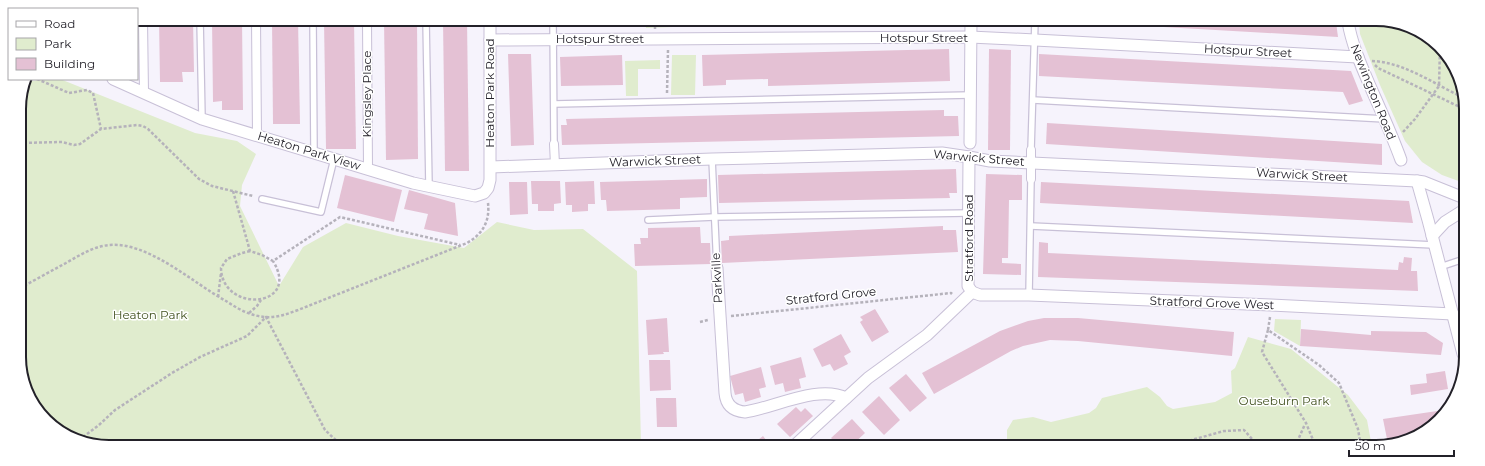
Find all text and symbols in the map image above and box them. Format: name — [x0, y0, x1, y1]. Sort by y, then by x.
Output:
legend — [8, 8, 138, 80]
text: Road — [44, 16, 75, 31]
street label: Hotspur Street — [880, 30, 968, 45]
street label: Hotspur Street — [556, 31, 644, 46]
text: Park — [44, 36, 72, 51]
street label: Heaton Park Road — [482, 38, 497, 148]
street label: Hotspur Street — [1203, 41, 1293, 60]
street label: Newington Road — [1347, 42, 1399, 142]
street label: Kingsley Place — [359, 51, 374, 137]
text: Building — [44, 56, 95, 71]
street label: Heaton Park View — [256, 128, 363, 173]
street label: Warwick Street — [933, 146, 1026, 169]
street label: Warwick Street — [609, 151, 701, 170]
street label: Warwick Street — [1256, 165, 1348, 184]
street label: Stratford Road — [961, 194, 976, 282]
street label: Parkville — [708, 252, 725, 304]
street label: Stratford Grove — [785, 283, 877, 308]
street label: Stratford Grove West — [1149, 293, 1275, 312]
park label: Heaton Park — [113, 307, 188, 322]
park label: Ouseburn Park — [1239, 393, 1330, 408]
scale bar — [1349, 432, 1454, 458]
text: 50 m — [1355, 438, 1386, 453]

